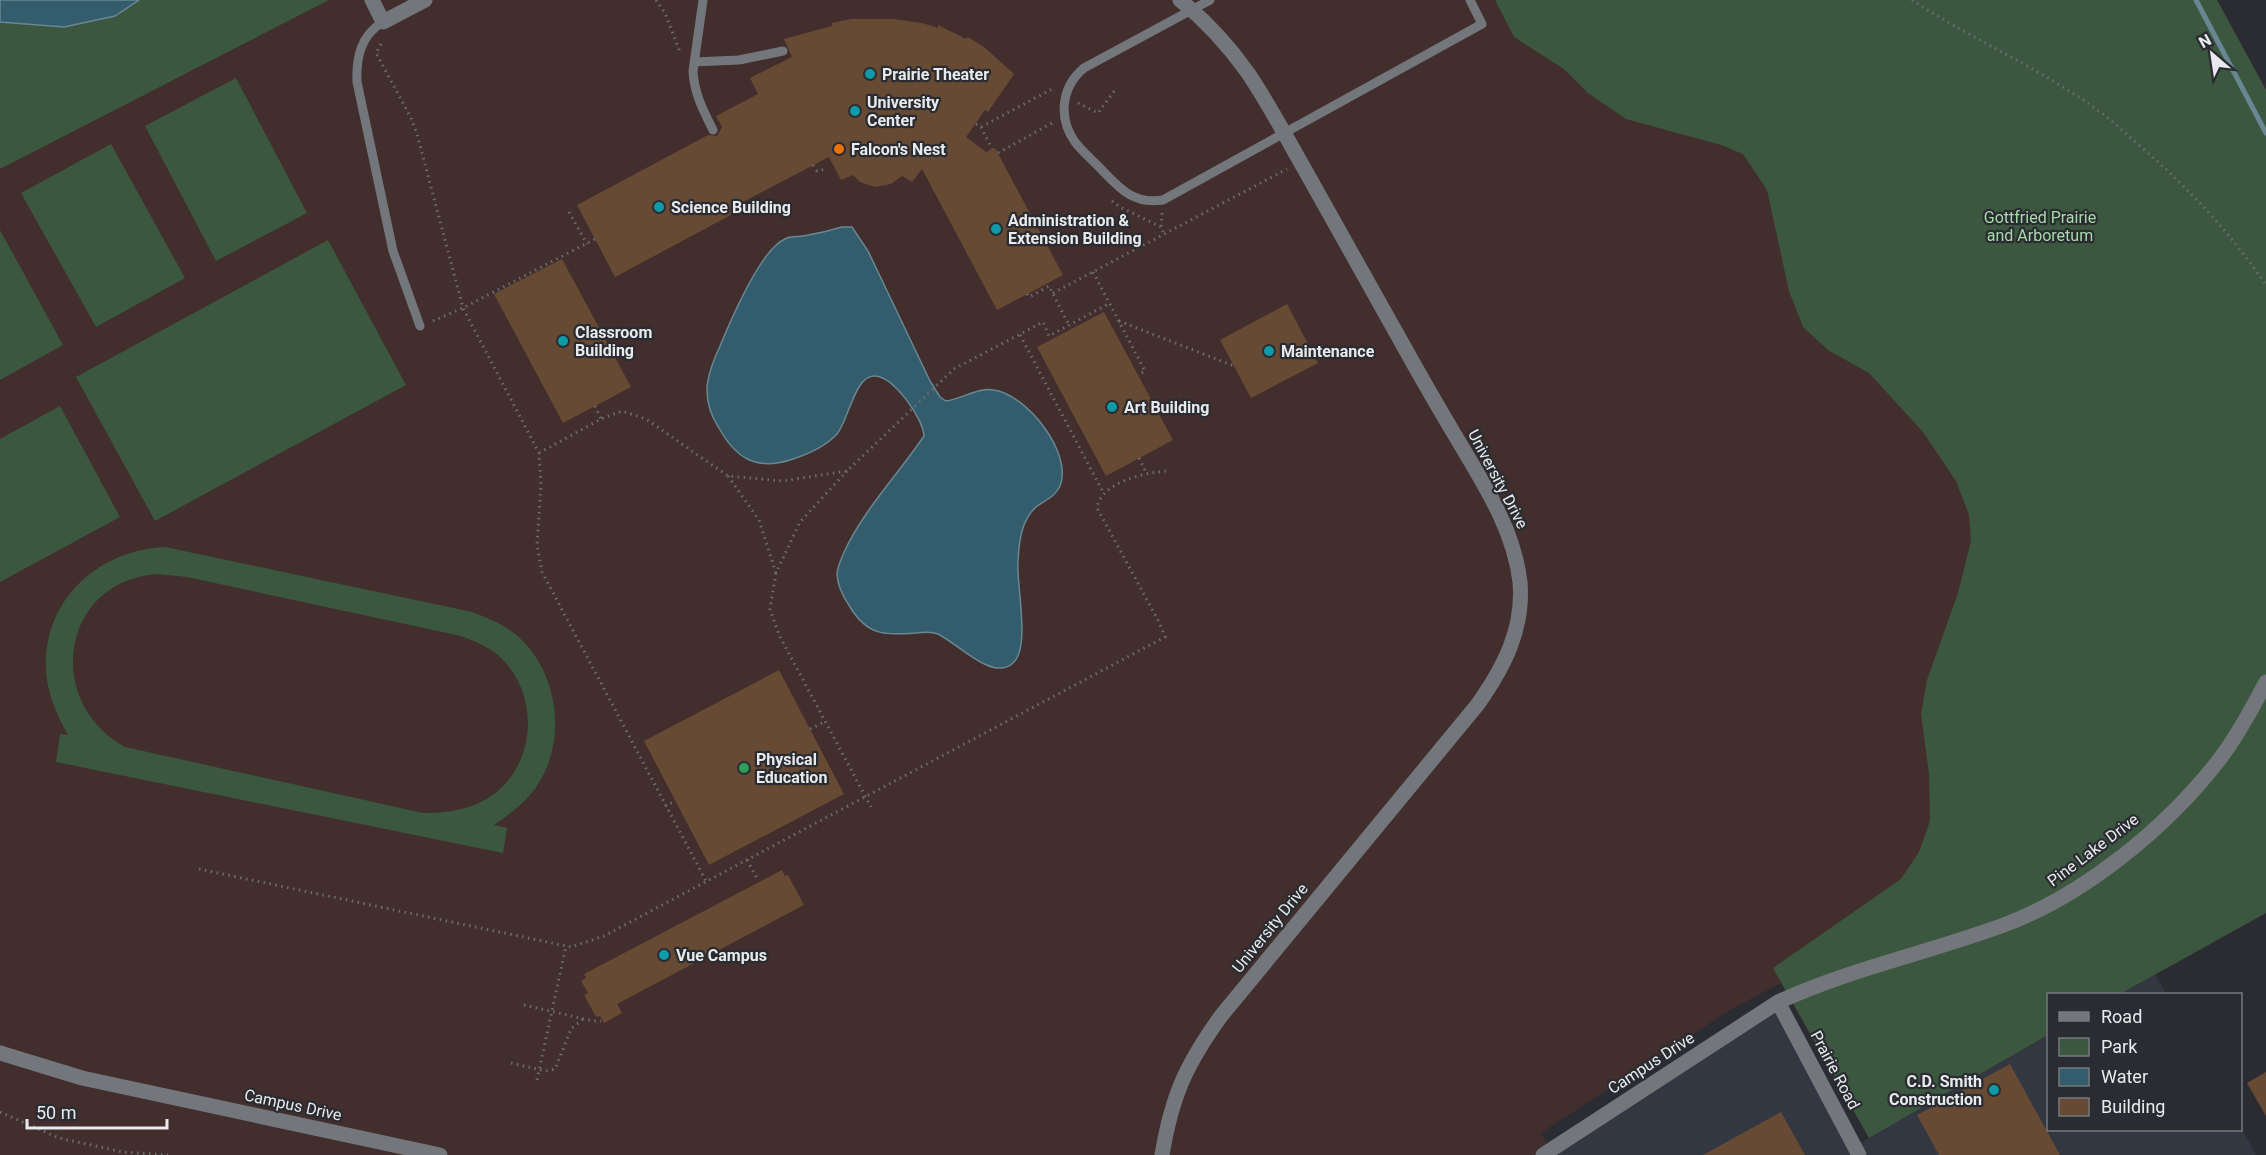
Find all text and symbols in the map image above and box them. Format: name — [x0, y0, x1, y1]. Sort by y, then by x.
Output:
north arrow — [2182, 24, 2242, 84]
text: N — [2195, 30, 2215, 52]
place label: Prairie Theater — [882, 65, 989, 84]
marker: Prairie Theater — [863, 67, 877, 81]
place label: University Center — [867, 93, 940, 130]
marker: University Center — [848, 104, 862, 118]
place label: Falcon's Nest — [851, 140, 946, 159]
marker: Falcon's Nest — [832, 142, 846, 156]
place label: Science Building — [671, 198, 791, 217]
marker: Science Building — [652, 200, 666, 214]
park label: Gottfried Prairie and Arboretum — [1984, 208, 2096, 245]
place label: Administration & Extension Building — [1008, 211, 1142, 248]
marker: Administration & Extension Building — [989, 222, 1003, 236]
place label: Classroom Building — [575, 323, 652, 360]
marker: Classroom Building — [556, 334, 570, 348]
place label: Maintenance — [1281, 342, 1375, 361]
marker: Maintenance — [1262, 344, 1276, 358]
place label: Art Building — [1124, 398, 1209, 417]
marker: Art Building — [1105, 400, 1119, 414]
street label: University Drive — [1464, 426, 1532, 532]
place label: Physical Education — [756, 750, 827, 787]
marker: Physical Education — [737, 761, 751, 775]
street label: Pine Lake Drive — [2044, 810, 2142, 890]
street label: University Drive — [1228, 879, 1312, 977]
place label: Vue Campus — [676, 946, 767, 965]
marker: Vue Campus — [657, 948, 671, 962]
legend — [2047, 993, 2242, 1131]
text: Road — [2101, 1006, 2142, 1027]
street label: Prairie Road — [1806, 1027, 1864, 1113]
street label: Campus Drive — [1604, 1028, 1698, 1098]
text: Park — [2101, 1036, 2138, 1057]
text: Water — [2101, 1066, 2148, 1087]
place label: C.D. Smith Construction — [1889, 1072, 1982, 1109]
marker: C.D. Smith Construction — [1987, 1083, 2001, 1097]
street label: Campus Drive — [243, 1085, 343, 1125]
scale bar — [27, 1092, 166, 1130]
text: Building — [2101, 1096, 2165, 1117]
text: 50 m — [36, 1102, 76, 1123]

